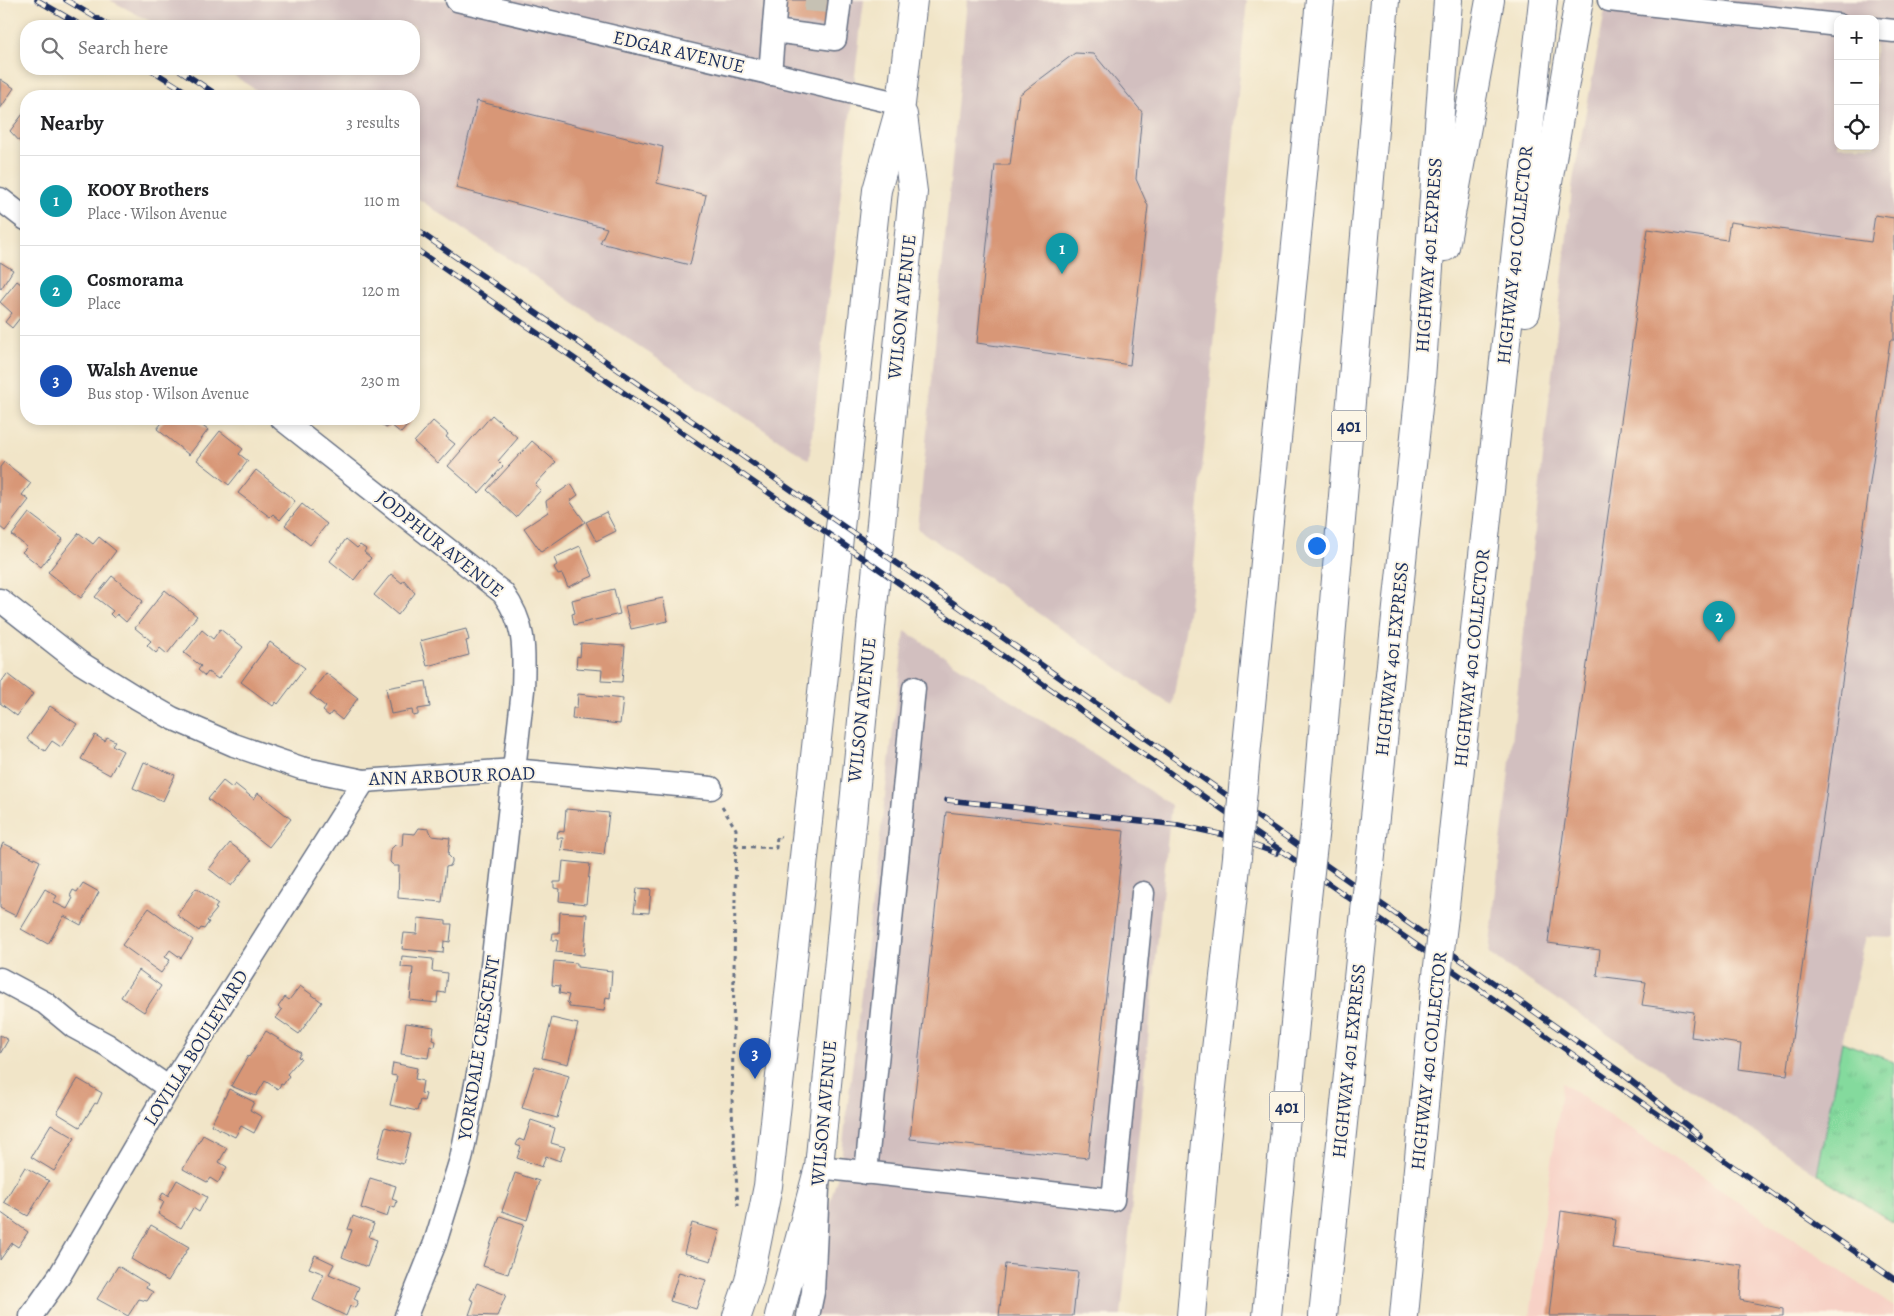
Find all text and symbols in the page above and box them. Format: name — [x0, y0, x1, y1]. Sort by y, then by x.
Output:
map controls — [1834, 15, 1879, 150]
button: + — [1834, 15, 1879, 60]
search box — [20, 20, 420, 75]
street label: EDGAR AVENUE — [610, 24, 748, 80]
icon: search — [38, 34, 66, 62]
text: Search here — [78, 35, 168, 61]
button: − — [1834, 60, 1879, 105]
button: locate — [1834, 105, 1879, 150]
text: Nearby — [40, 109, 103, 137]
text: 3 results — [346, 112, 400, 134]
street label: HIGHWAY 401 COLLECTOR — [1491, 144, 1539, 365]
street label: HIGHWAY 401 EXPRESS — [1409, 157, 1449, 353]
text: KOOY Brothers — [87, 177, 209, 203]
text: 1 — [53, 190, 59, 212]
text: 110 m — [364, 190, 400, 212]
text: Place · Wilson Avenue — [87, 203, 227, 225]
street label: WILSON AVENUE — [881, 233, 923, 382]
pin: 1 — [1046, 233, 1078, 274]
text: Cosmorama — [87, 267, 184, 293]
text: 2 — [52, 280, 60, 302]
text: 120 m — [362, 280, 400, 302]
text: Place — [87, 293, 121, 315]
text: Walsh Avenue — [87, 357, 198, 383]
text: 3 — [53, 370, 59, 392]
text: 230 m — [361, 370, 400, 392]
text: Bus stop · Wilson Avenue — [87, 383, 249, 405]
road number: 401 — [1332, 411, 1366, 442]
street label: JODPHUR AVENUE — [371, 485, 509, 603]
your location — [1304, 533, 1330, 559]
street label: HIGHWAY 401 COLLECTOR — [1448, 547, 1496, 768]
street label: HIGHWAY 401 EXPRESS — [1369, 560, 1415, 758]
pin: 2 — [1703, 601, 1735, 642]
street label: WILSON AVENUE — [841, 636, 883, 785]
street label: ANN ARBOUR ROAD — [367, 760, 536, 792]
street label: HIGHWAY 401 COLLECTOR — [1405, 950, 1453, 1171]
street label: YORKDALE CRESCENT — [451, 953, 507, 1143]
street label: HIGHWAY 401 EXPRESS — [1326, 962, 1372, 1160]
street label: LOVILLA BOULEVARD — [137, 965, 255, 1131]
pin: 3 — [739, 1038, 771, 1079]
street label: WILSON AVENUE — [805, 1039, 843, 1188]
road number: 401 — [1270, 1092, 1304, 1122]

